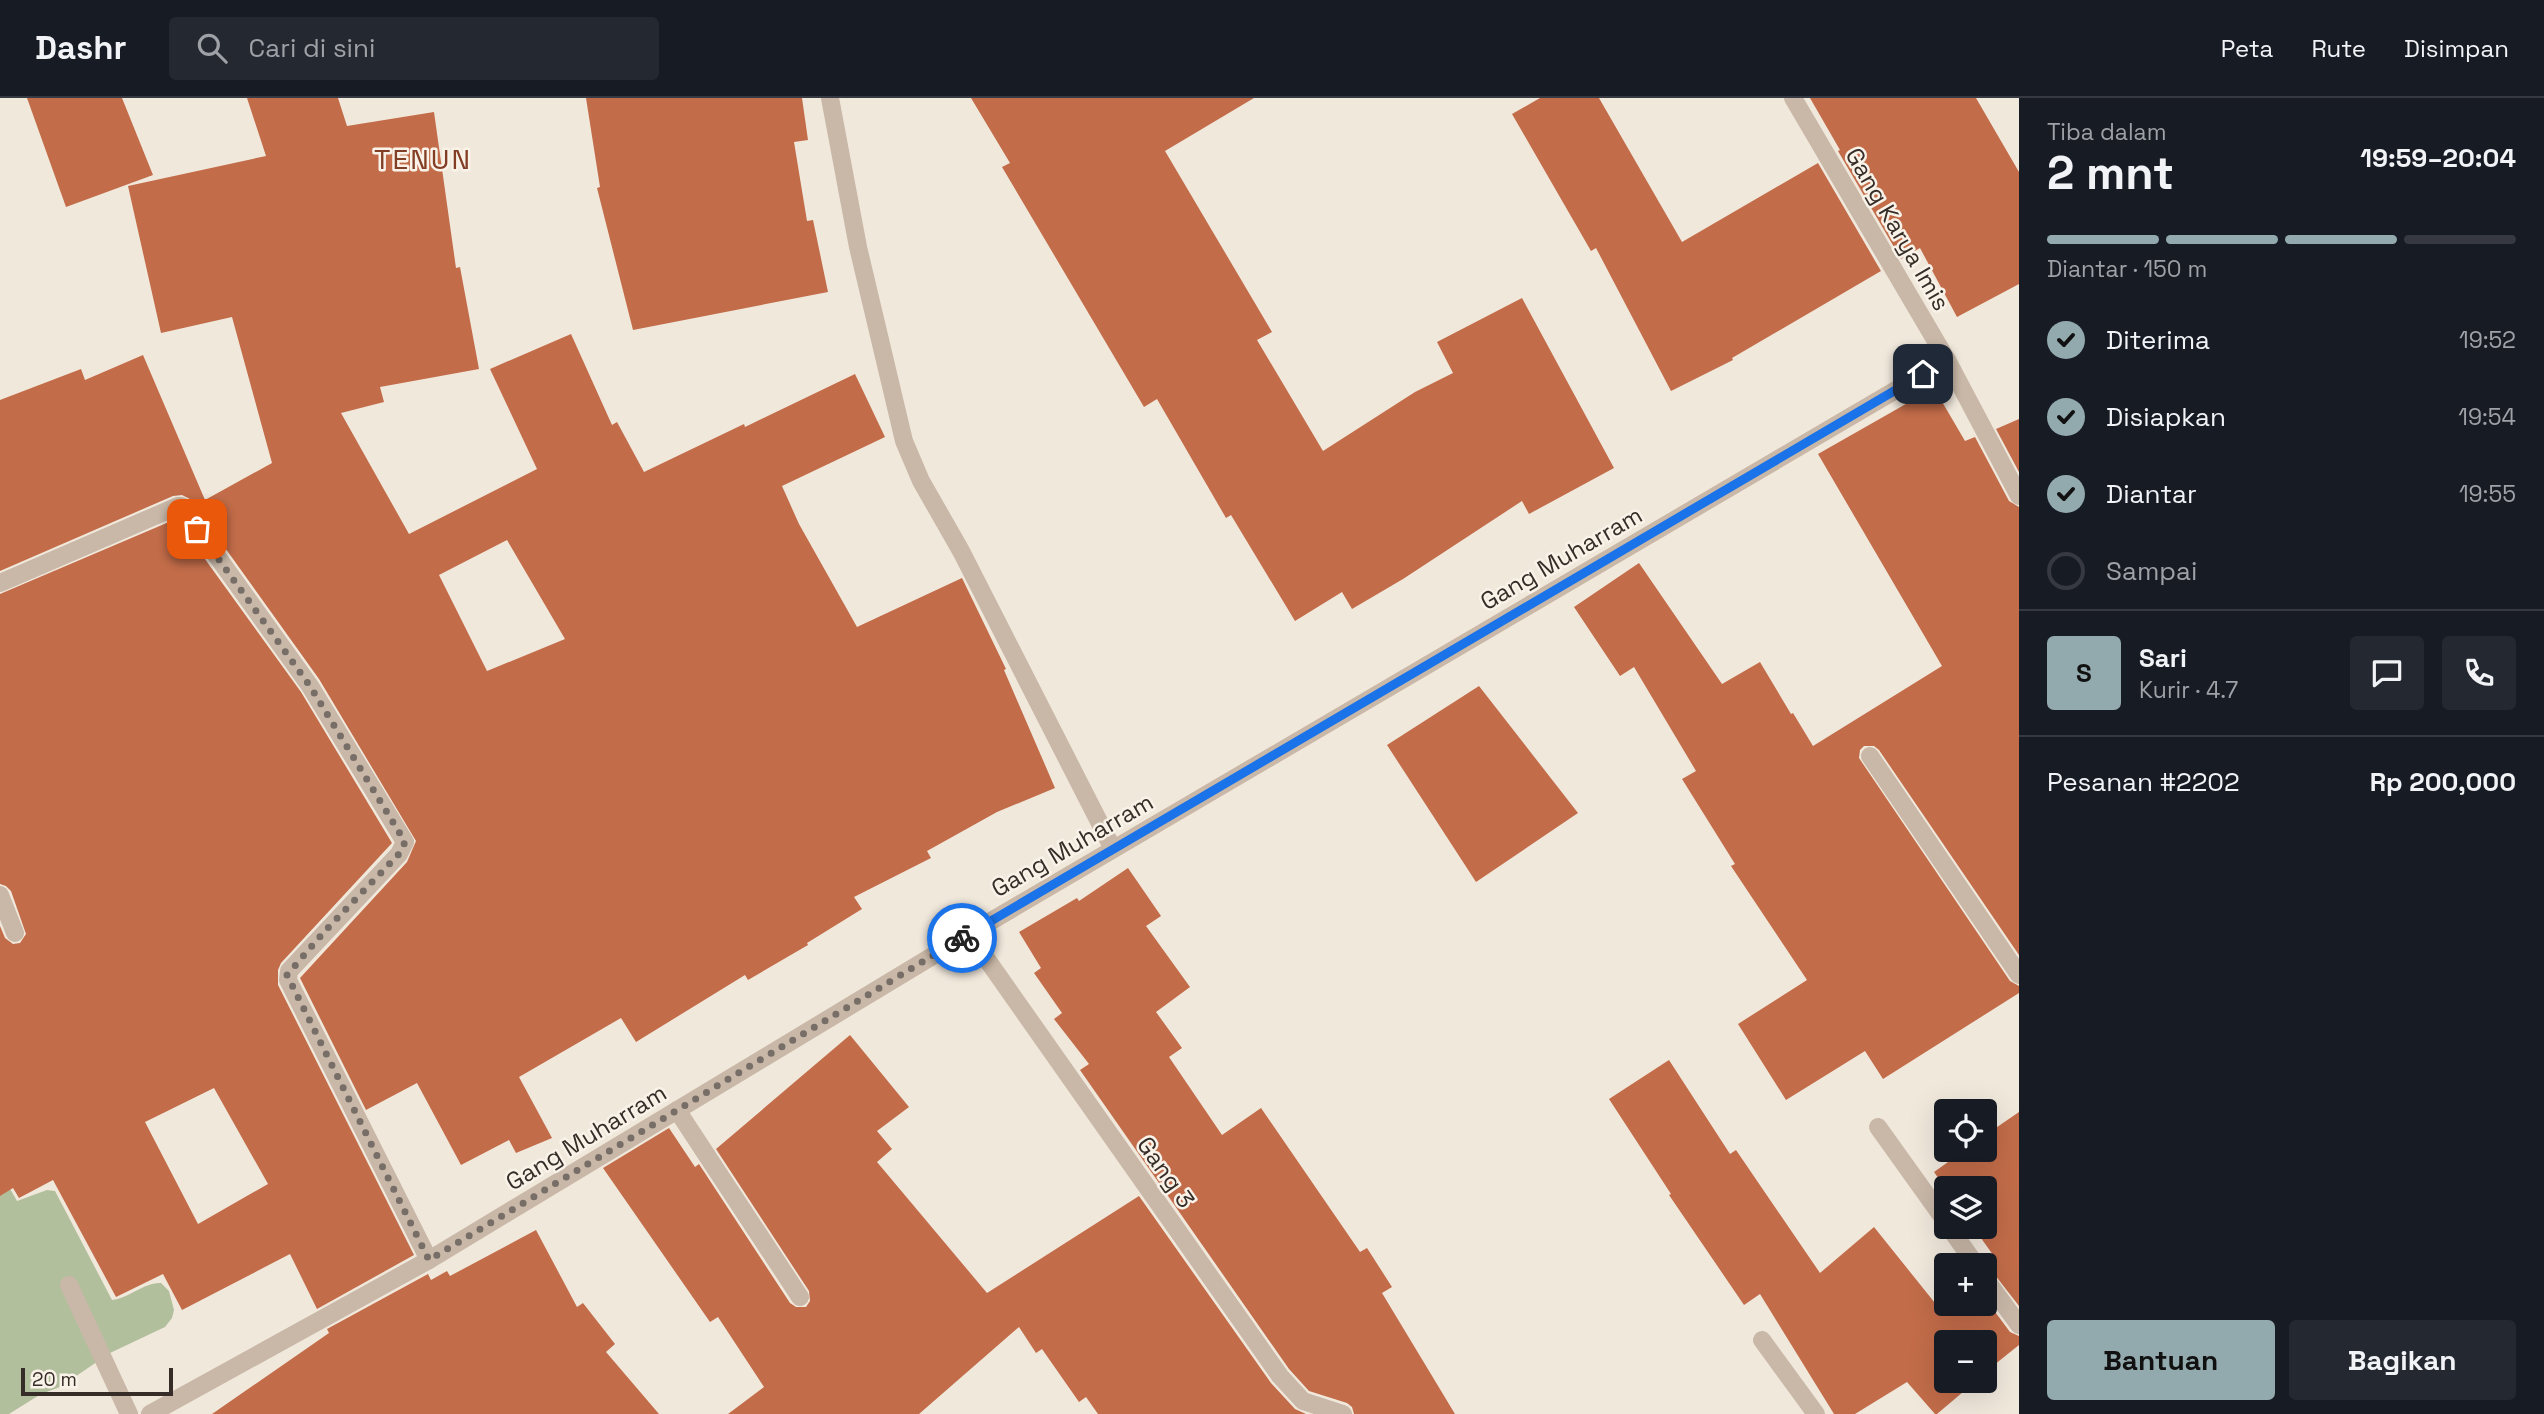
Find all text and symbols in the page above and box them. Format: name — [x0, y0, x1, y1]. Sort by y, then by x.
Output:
search box — [169, 17, 659, 80]
text: Dashr — [35, 27, 127, 69]
icon: search — [193, 29, 231, 67]
text: Cari di sini — [249, 31, 375, 65]
text: Peta — [2221, 33, 2273, 64]
text: Rute — [2311, 33, 2366, 64]
text: Disimpan — [2404, 33, 2509, 64]
text: Tiba dalam — [2047, 117, 2167, 147]
district label: TENUN — [374, 141, 472, 177]
text: 19:59–20:04 — [2360, 141, 2516, 175]
street label: Gang Karya Imis — [1839, 142, 1957, 316]
text: 2 mnt — [2047, 144, 2174, 202]
text: Diantar · 150 m — [2047, 254, 2207, 284]
icon: check — [2047, 321, 2085, 359]
text: Diterima — [2106, 323, 2210, 357]
text: 19:52 — [2459, 325, 2516, 355]
pin — [1893, 344, 1953, 404]
icon: home — [1904, 355, 1942, 393]
icon: check — [2047, 398, 2085, 436]
text: Disiapkan — [2106, 400, 2226, 434]
text: 19:54 — [2458, 402, 2516, 432]
icon: check — [2047, 475, 2085, 513]
text: Diantar — [2106, 477, 2197, 511]
text: 19:55 — [2459, 479, 2516, 509]
pin — [167, 499, 227, 559]
street label: Gang Muharram — [1474, 499, 1648, 617]
icon: bag — [178, 510, 216, 548]
text: Sampai — [2106, 554, 2197, 588]
button: chat — [2350, 636, 2424, 710]
button: phone — [2442, 636, 2516, 710]
text: Sari — [2139, 641, 2187, 675]
text: S — [2076, 656, 2092, 690]
text: Kurir · 4.7 — [2139, 675, 2238, 705]
text: Pesanan #2202 — [2047, 765, 2240, 799]
text: Rp 200,000 — [2370, 765, 2516, 799]
street label: Gang Muharram — [985, 786, 1159, 904]
courier — [927, 903, 997, 973]
icon: bike — [943, 919, 981, 957]
street label: Gang Muharram — [500, 1077, 672, 1197]
map controls — [1934, 1099, 1997, 1393]
button: locate — [1934, 1099, 1997, 1162]
street label: Gang 3 — [1130, 1130, 1202, 1214]
button: layers — [1934, 1176, 1997, 1239]
button: + — [1934, 1253, 1997, 1316]
button: Bantuan — [2047, 1320, 2275, 1400]
button: Bagikan — [2289, 1320, 2516, 1400]
button: − — [1934, 1330, 1997, 1393]
scale bar — [21, 1365, 173, 1397]
text: 20 m — [32, 1367, 77, 1392]

